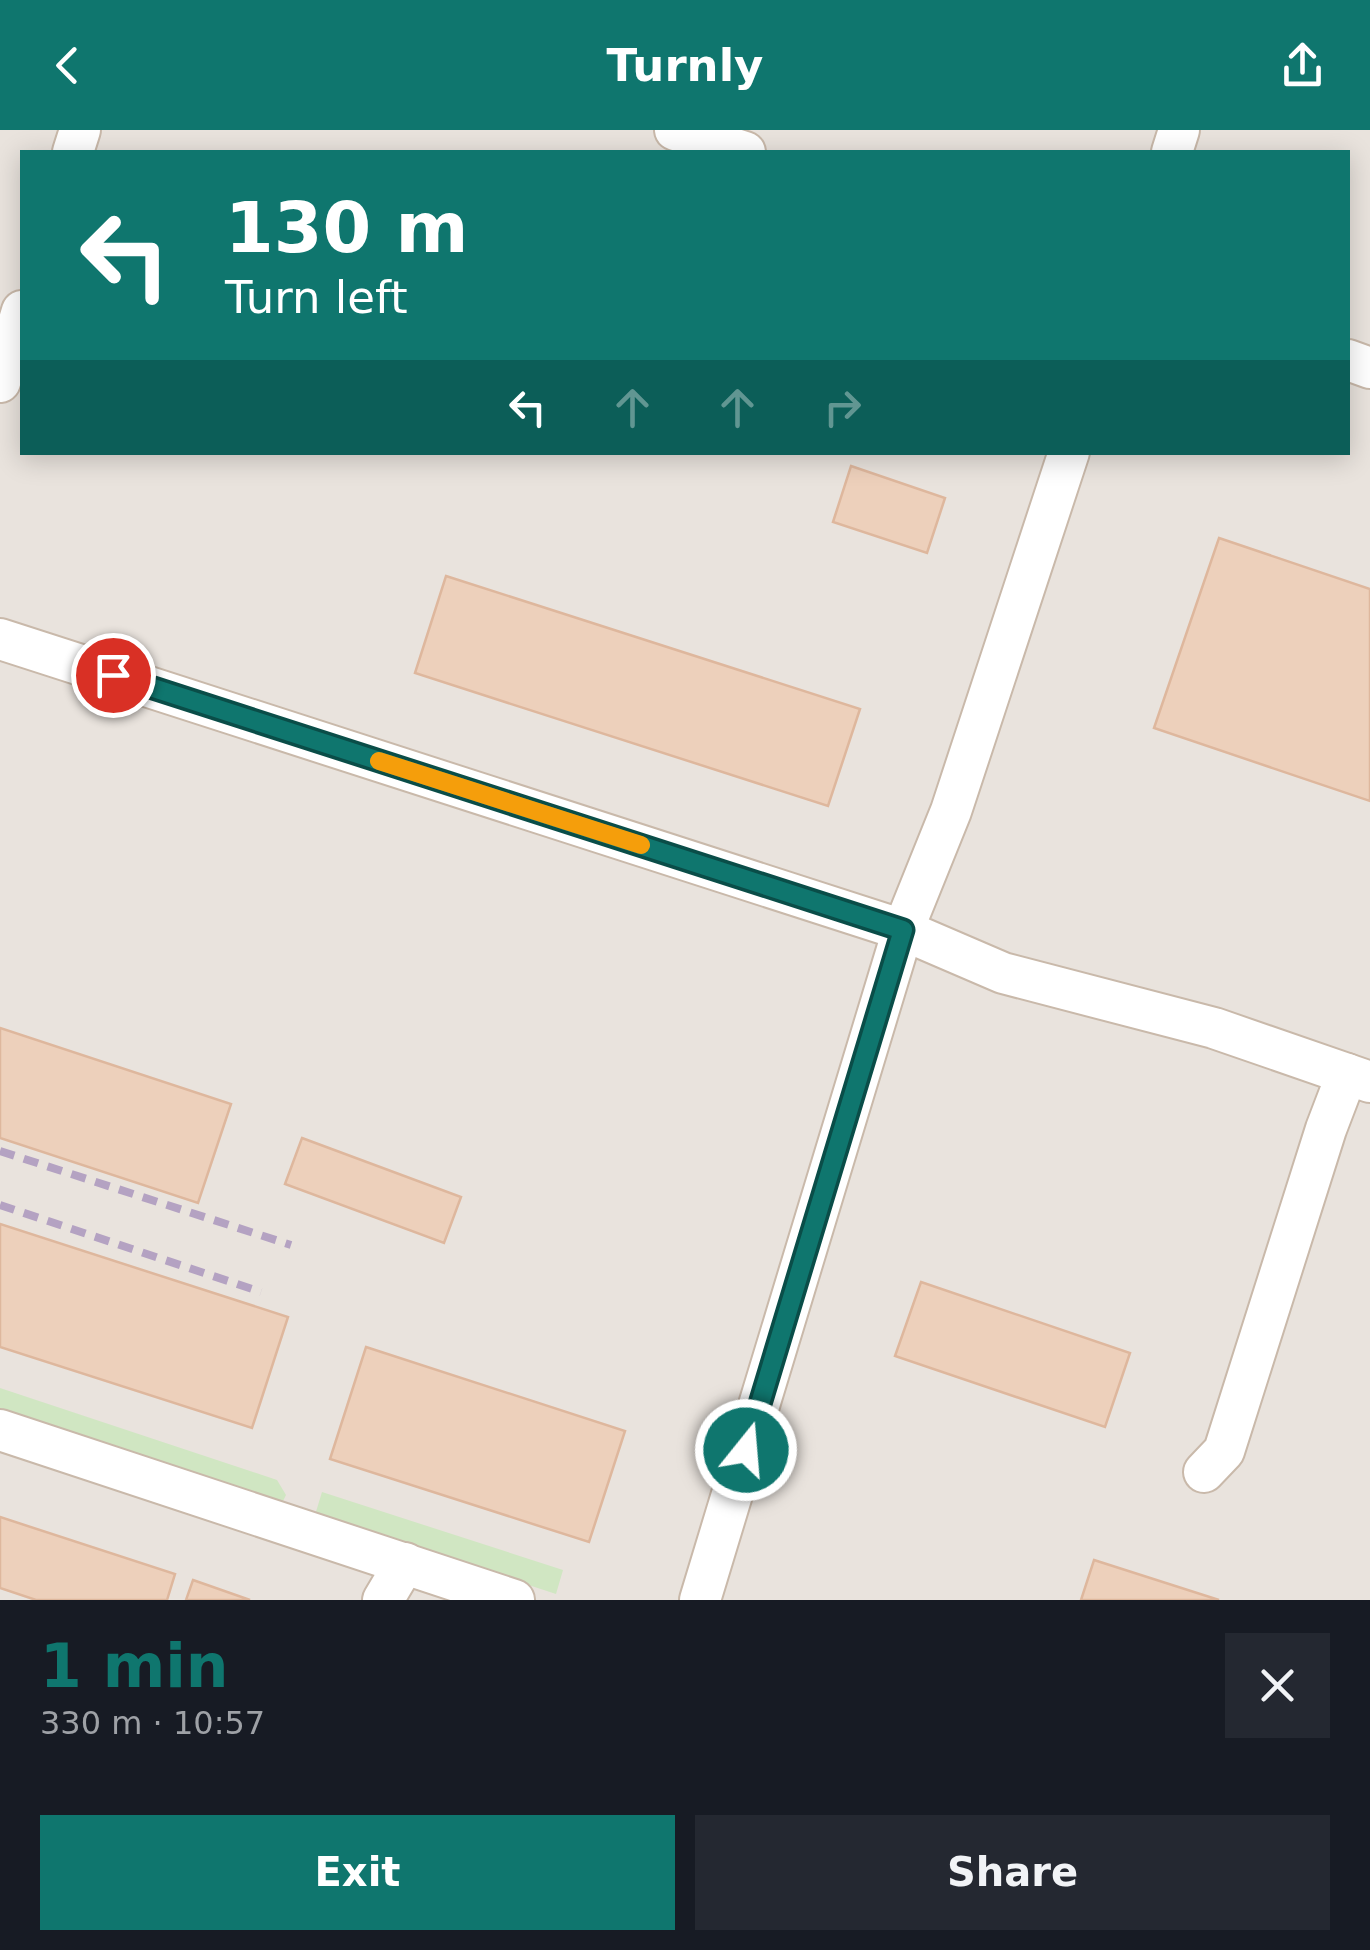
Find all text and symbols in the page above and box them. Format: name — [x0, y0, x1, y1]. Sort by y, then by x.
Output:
icon: back — [40, 38, 95, 93]
icon: share — [1275, 38, 1330, 93]
text: Turnly — [607, 39, 763, 92]
text: 130 m — [225, 187, 468, 269]
icon: left — [60, 190, 190, 320]
text: Turn left — [225, 271, 408, 324]
icon: left — [500, 380, 555, 435]
icon: ahead — [605, 380, 660, 435]
icon: ahead — [710, 380, 765, 435]
icon: right — [815, 380, 870, 435]
pin — [71, 633, 156, 718]
icon: arrive — [86, 648, 141, 703]
position arrow — [694, 1398, 798, 1502]
text: 1 min — [40, 1631, 228, 1701]
button: close — [1225, 1633, 1330, 1738]
text: 330 m · 10:57 — [40, 1704, 265, 1742]
button: Exit — [40, 1815, 675, 1930]
button: Share — [695, 1815, 1330, 1930]

